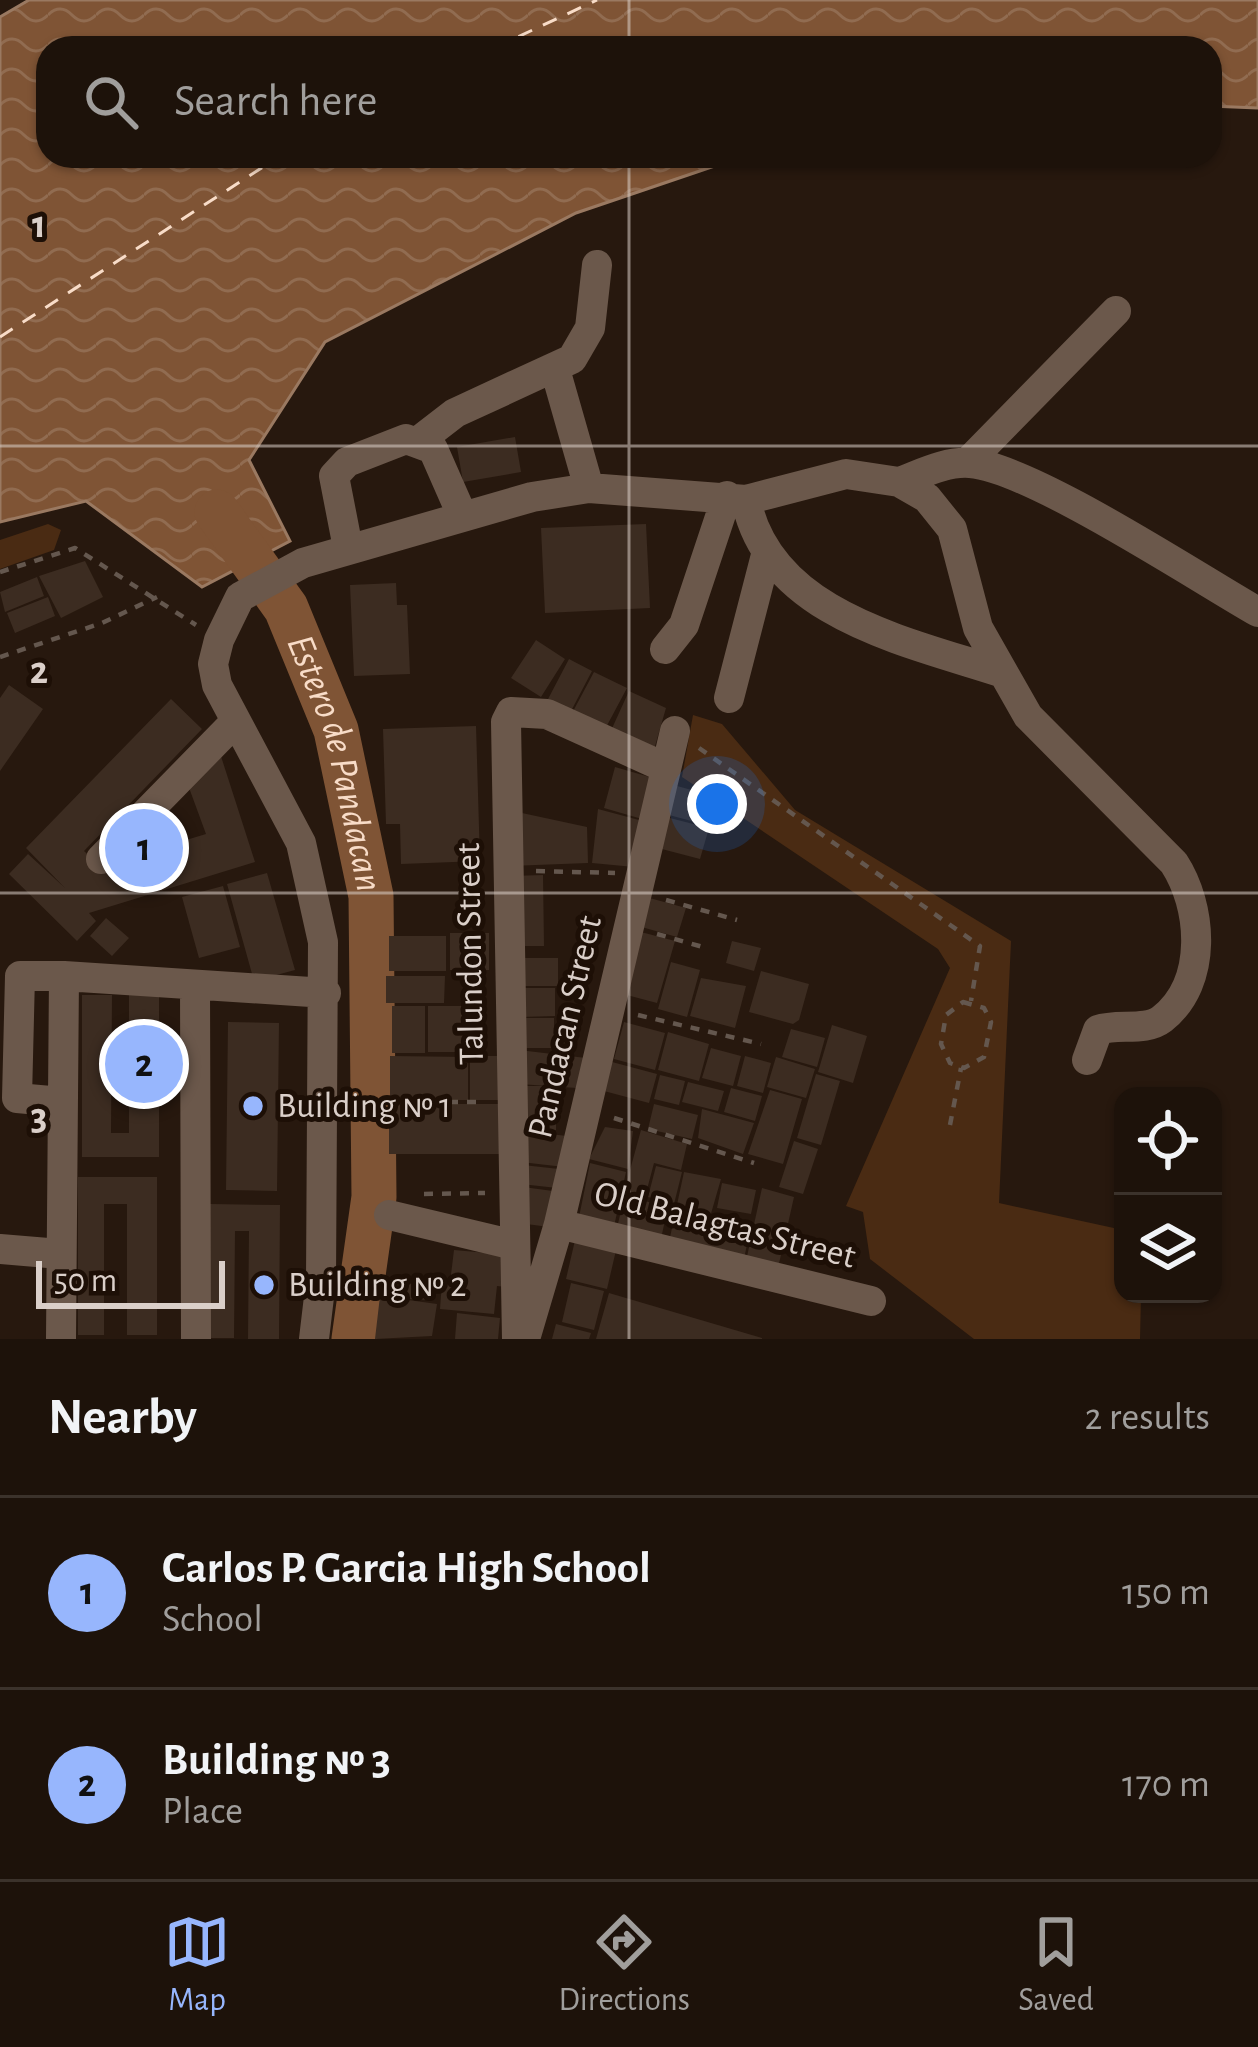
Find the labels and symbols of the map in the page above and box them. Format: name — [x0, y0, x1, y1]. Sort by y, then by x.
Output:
text: 1 — [32, 206, 46, 245]
water label: Estero de Pandacan — [280, 629, 389, 895]
text: 2 — [30, 652, 48, 691]
your location — [687, 774, 747, 834]
pin: 1 — [105, 803, 183, 893]
street label: Talundon Street — [450, 842, 490, 1066]
street label: Pandacan Street — [522, 912, 608, 1142]
pin: 2 — [105, 1019, 183, 1109]
place label: Building № 1 — [277, 1088, 452, 1124]
marker: Building № 1 — [240, 1093, 266, 1119]
text: 3 — [31, 1098, 47, 1137]
street label: Old Balagtas Street — [591, 1175, 860, 1275]
scale bar — [36, 1255, 225, 1308]
place label: Building № 2 — [288, 1267, 467, 1303]
marker: Building № 2 — [251, 1272, 277, 1298]

